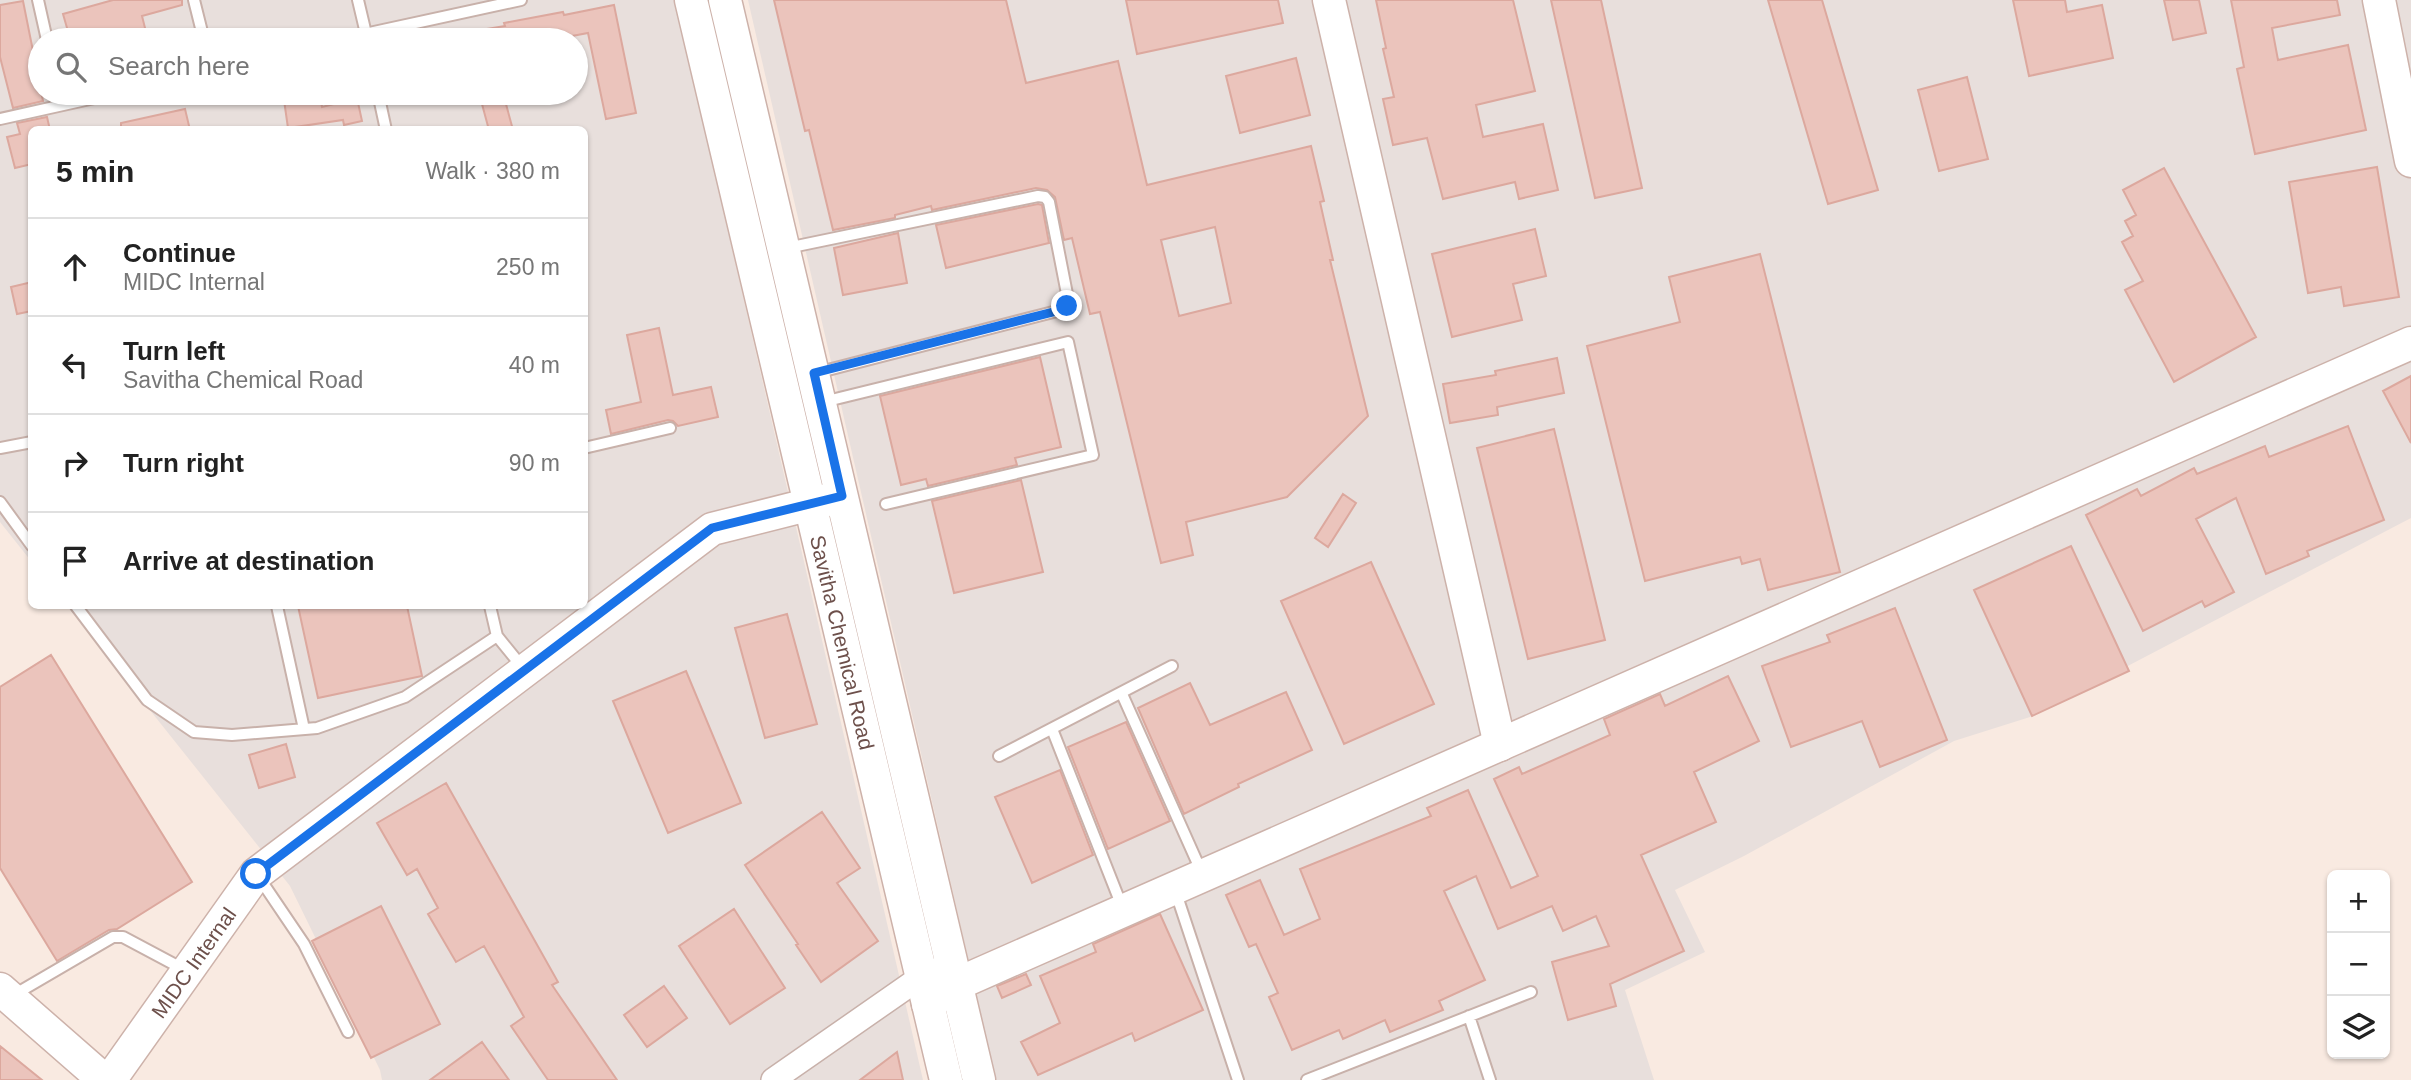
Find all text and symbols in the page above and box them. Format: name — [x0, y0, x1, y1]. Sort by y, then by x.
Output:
search box — [28, 28, 588, 105]
icon: search — [52, 48, 90, 86]
text: Search here — [108, 51, 250, 81]
text: 5 min — [56, 155, 134, 188]
text: Walk · 380 m — [425, 158, 560, 184]
text: Continue — [123, 238, 236, 268]
icon: ahead — [56, 248, 94, 286]
text: 250 m — [496, 254, 560, 280]
text: MIDC Internal — [123, 269, 265, 295]
route end — [1051, 290, 1082, 321]
text: Turn left — [123, 336, 225, 366]
icon: left — [56, 346, 94, 384]
text: 40 m — [509, 352, 560, 378]
text: Savitha Chemical Road — [123, 367, 363, 393]
icon: right — [56, 444, 94, 482]
text: Turn right — [123, 448, 244, 478]
text: 90 m — [509, 450, 560, 476]
street label: Savitha Chemical Road — [806, 533, 879, 752]
icon: arrive — [56, 542, 94, 580]
text: Arrive at destination — [123, 546, 374, 576]
route start — [240, 858, 271, 889]
map controls — [2327, 870, 2390, 1059]
button: + — [2327, 870, 2390, 933]
street label: MIDC Internal — [146, 903, 240, 1022]
button: − — [2327, 933, 2390, 996]
button: layers — [2327, 996, 2390, 1059]

